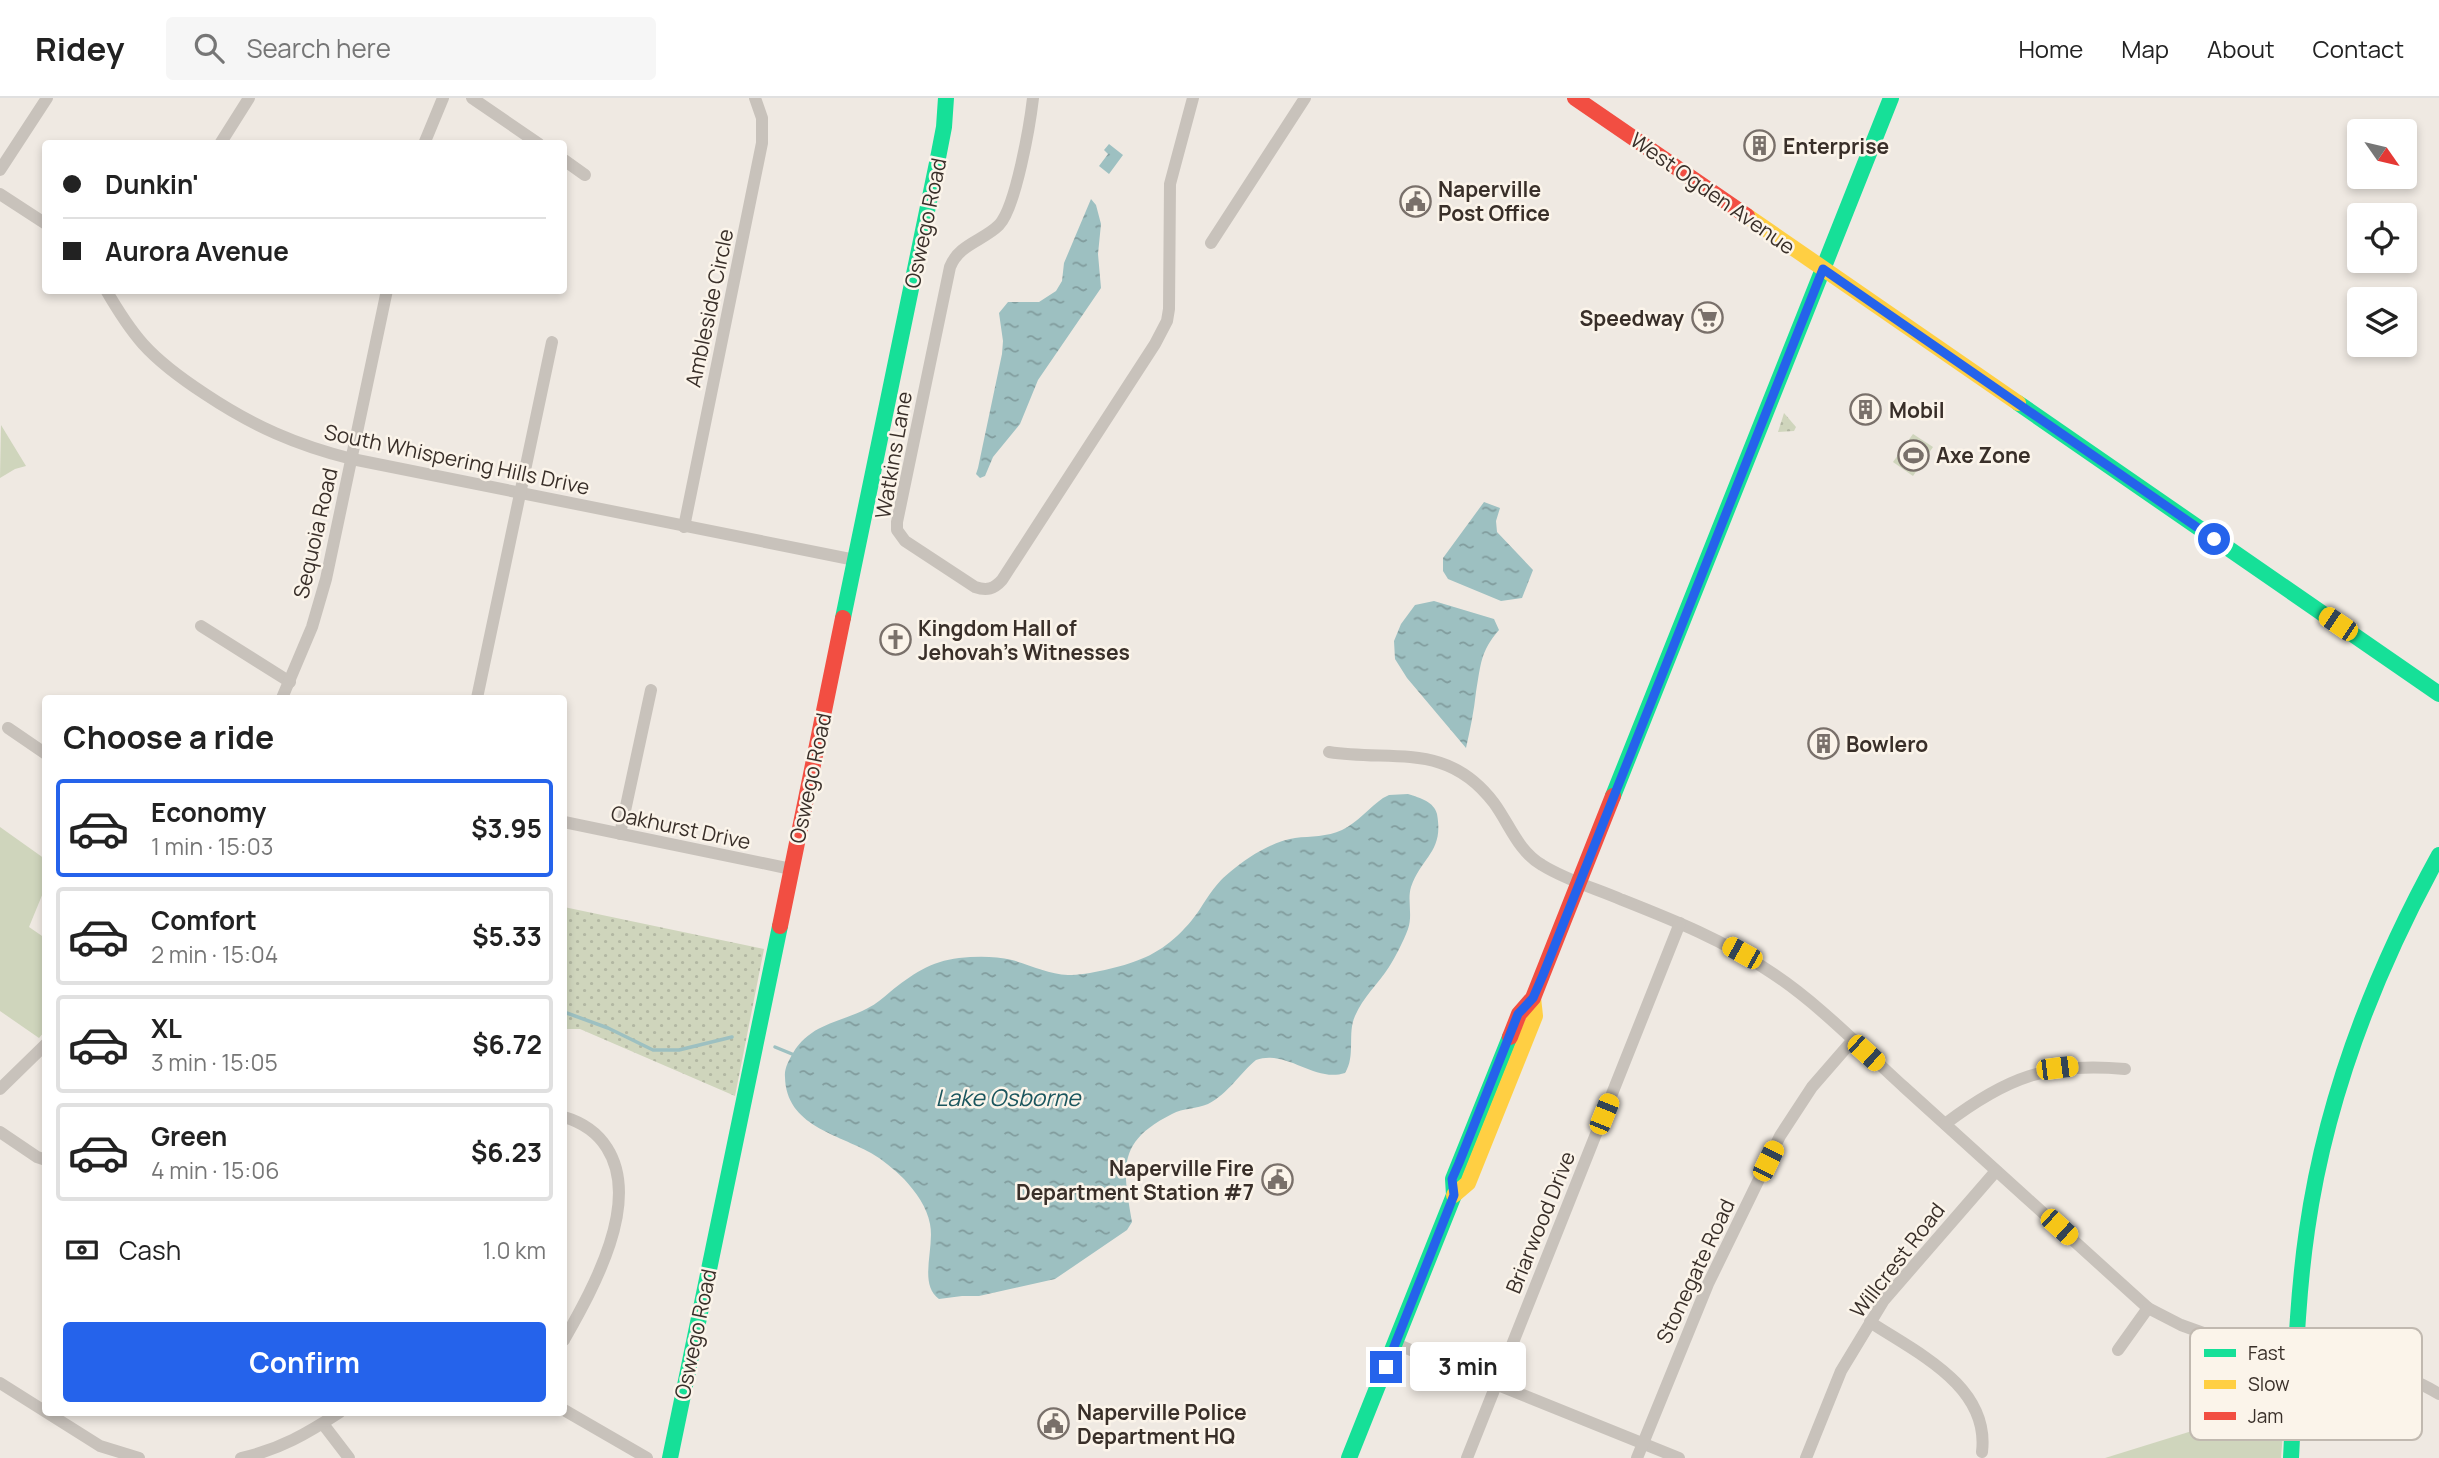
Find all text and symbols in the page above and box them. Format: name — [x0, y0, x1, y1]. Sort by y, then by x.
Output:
search box — [166, 17, 656, 80]
text: Ridey — [35, 26, 124, 71]
icon: search — [190, 29, 228, 67]
text: Search here — [246, 30, 391, 66]
text: Home — [2018, 32, 2083, 65]
text: Map — [2121, 32, 2169, 65]
text: About — [2207, 32, 2275, 65]
text: Contact — [2313, 32, 2404, 65]
north arrow — [2347, 119, 2417, 189]
map controls — [2347, 119, 2417, 357]
street label: West Ogden Avenue — [1625, 126, 1801, 260]
building icon: Enterprise — [1743, 129, 1777, 163]
place label: Enterprise — [1783, 132, 1889, 160]
street label: Oswego Road — [898, 155, 952, 291]
text: Dunkin' — [105, 166, 199, 202]
place label: Naperville Post Office — [1438, 175, 1550, 227]
public building icon: Naperville Post Office — [1398, 184, 1432, 218]
button: locate — [2347, 203, 2417, 273]
street label: Ambleside Circle — [679, 226, 739, 390]
text: Aurora Avenue — [105, 233, 289, 269]
button: layers — [2347, 287, 2417, 357]
supermarket icon: Speedway — [1690, 301, 1724, 335]
place label: Speedway — [1580, 304, 1684, 332]
street label: Watkins Lane — [868, 389, 918, 521]
building icon: Mobil — [1849, 393, 1883, 427]
place label: Mobil — [1889, 396, 1945, 424]
street label: South Whispering Hills Drive — [322, 417, 592, 501]
sports icon: Axe Zone — [1896, 438, 1930, 472]
place label: Axe Zone — [1936, 441, 2031, 469]
street label: Sequoia Road — [286, 465, 344, 601]
route start — [2198, 523, 2230, 555]
car — [2315, 604, 2362, 644]
place label: Kingdom Hall of Jehovah's Witnesses — [918, 614, 1130, 666]
church icon: Kingdom Hall of Jehovah's Witnesses — [878, 623, 912, 657]
street label: Oswego Road — [783, 710, 837, 846]
text: Choose a ride — [63, 715, 274, 759]
building icon: Bowlero — [1806, 727, 1840, 761]
place label: Bowlero — [1846, 730, 1928, 758]
text: Economy — [151, 794, 266, 830]
icon: car — [67, 797, 130, 860]
street label: Oakhurst Drive — [609, 799, 753, 855]
text: $3.95 — [471, 810, 542, 846]
text: 1 min · 15:03 — [151, 830, 273, 862]
text: Comfort — [151, 902, 257, 938]
icon: car — [67, 905, 130, 968]
text: $5.33 — [472, 918, 542, 954]
car — [1719, 934, 1766, 972]
text: 2 min · 15:04 — [151, 938, 278, 970]
text: XL — [151, 1010, 182, 1046]
icon: car — [67, 1013, 130, 1076]
text: $6.72 — [472, 1026, 542, 1062]
car — [1844, 1031, 1889, 1075]
text: 3 min · 15:05 — [151, 1046, 278, 1078]
car — [2035, 1055, 2080, 1081]
water label: Lake Osborne — [936, 1081, 1082, 1113]
car — [1587, 1091, 1622, 1137]
text: Green — [151, 1118, 227, 1154]
icon: car — [67, 1121, 130, 1184]
text: $6.23 — [471, 1134, 542, 1170]
car — [1750, 1138, 1787, 1184]
street label: Briarwood Drive — [1499, 1147, 1581, 1297]
text: 4 min · 15:06 — [151, 1154, 280, 1186]
place label: Naperville Fire Department Station #7 — [1016, 1154, 1254, 1206]
public building icon: Naperville Fire Department Station #7 — [1260, 1163, 1294, 1197]
street label: Stonegate Road — [1649, 1194, 1741, 1348]
street label: Willcrest Road — [1843, 1197, 1951, 1323]
car — [2037, 1205, 2082, 1249]
icon: cash — [63, 1231, 101, 1269]
text: Cash — [119, 1232, 181, 1268]
text: 1.0 km — [483, 1234, 546, 1266]
street label: Oswego Road — [668, 1266, 722, 1402]
button: Confirm — [63, 1322, 546, 1402]
legend — [2190, 1328, 2422, 1440]
text: Fast — [2248, 1340, 2285, 1366]
callout: 3 min — [1410, 1342, 1526, 1392]
text: 3 min — [1438, 1350, 1498, 1382]
route end — [1370, 1351, 1402, 1383]
text: Slow — [2248, 1371, 2290, 1397]
place label: Naperville Police Department HQ — [1077, 1398, 1247, 1450]
text: Jam — [2248, 1403, 2283, 1429]
public building icon: Naperville Police Department HQ — [1037, 1407, 1071, 1441]

